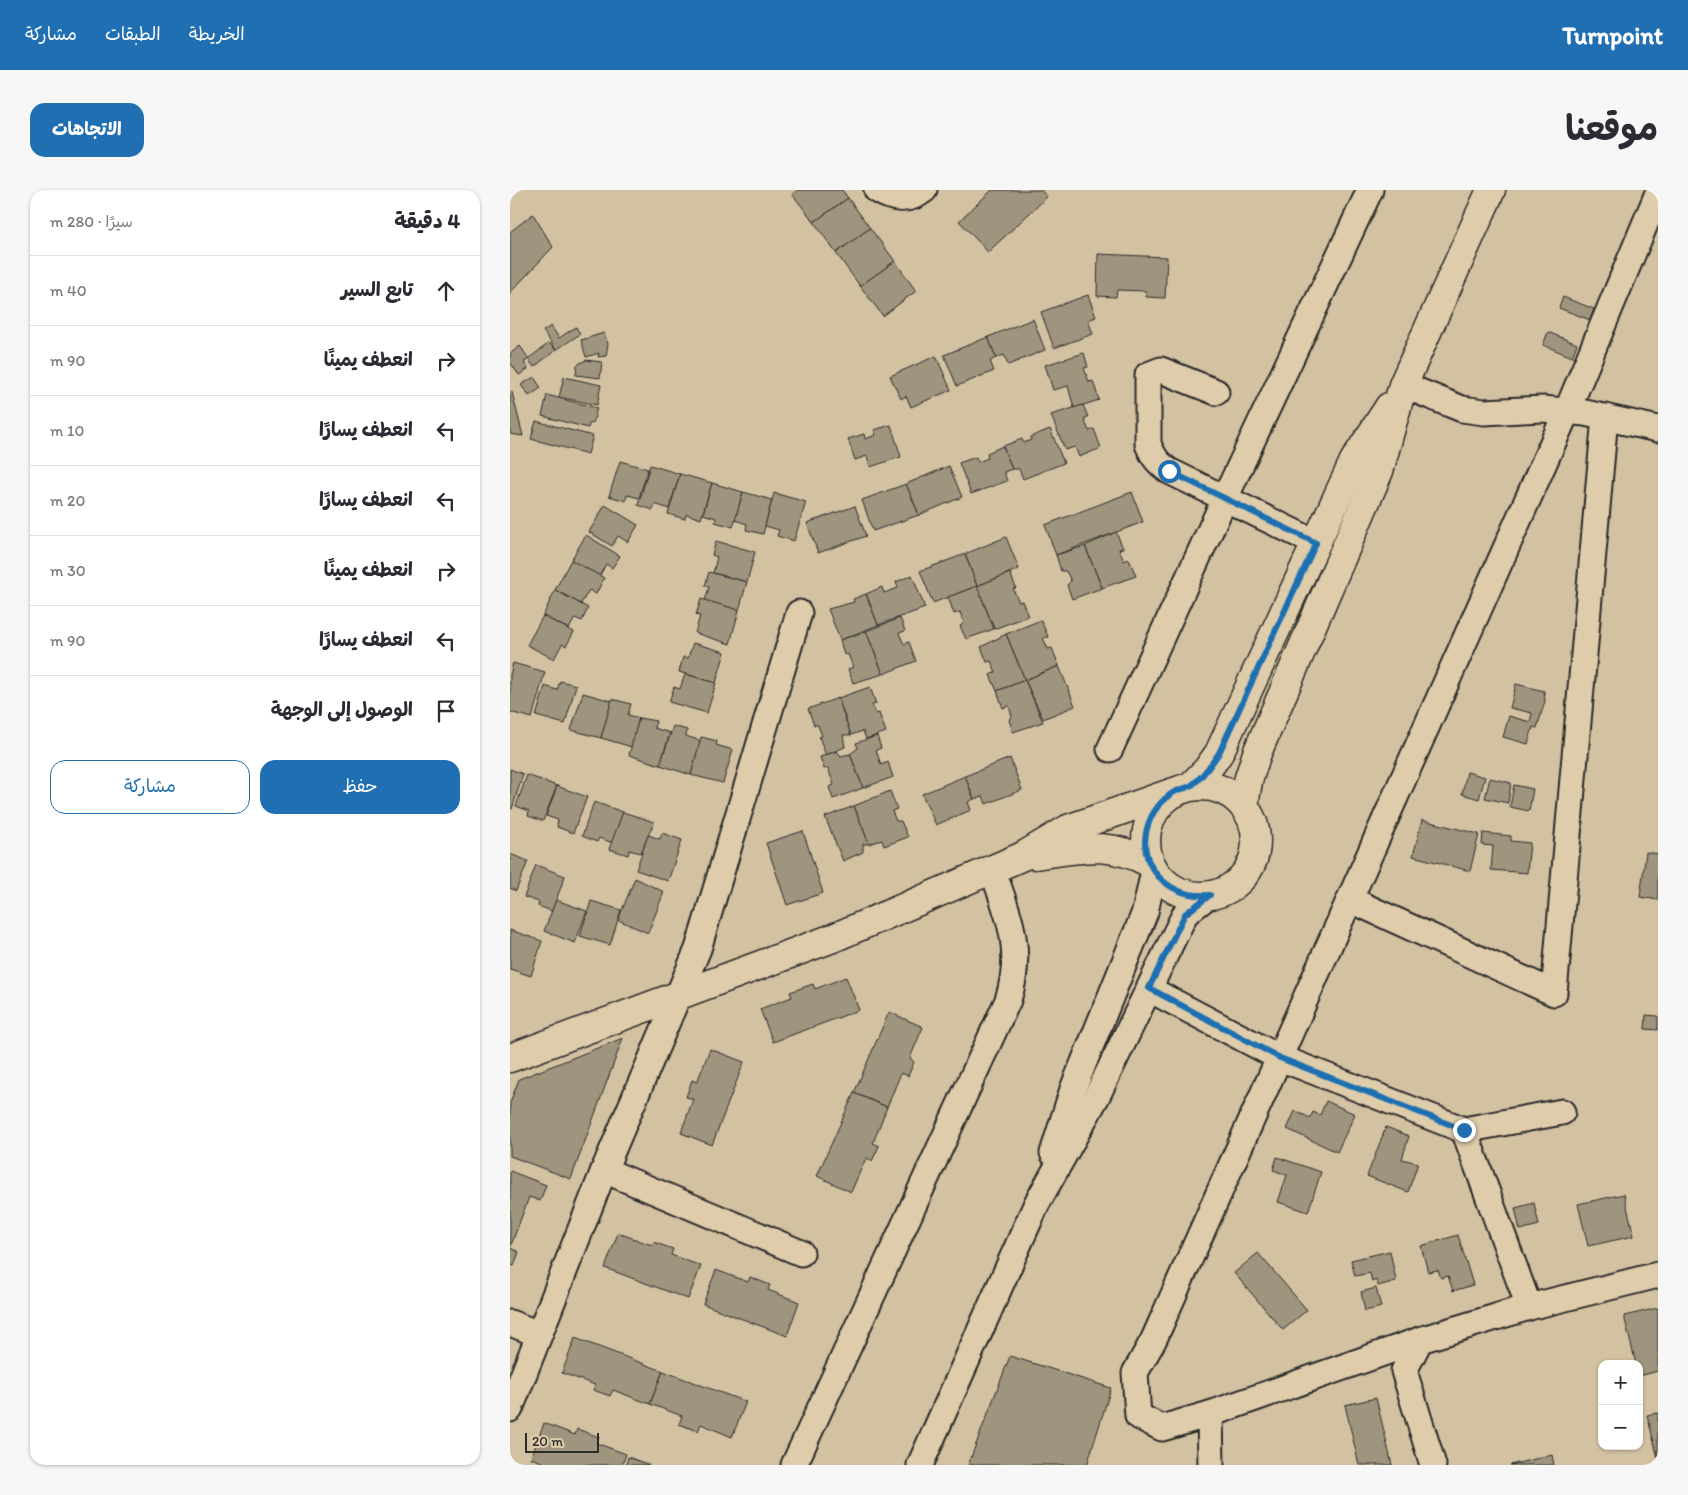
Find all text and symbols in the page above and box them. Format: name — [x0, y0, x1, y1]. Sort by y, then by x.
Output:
text: Turnpoint — [1562, 21, 1663, 50]
text: مشاركة — [25, 23, 77, 45]
text: الطبقات — [105, 23, 161, 45]
text: الخريطة — [189, 23, 245, 45]
button: الاتجاهات — [30, 103, 144, 157]
text: موقعنا — [1565, 107, 1658, 149]
text: 4 دقيقة — [394, 208, 460, 233]
text: سيرًا · 280 m — [50, 212, 133, 231]
icon: ahead — [432, 277, 460, 305]
text: تابع السير — [341, 278, 413, 301]
text: 40 m — [50, 281, 87, 300]
icon: right — [432, 347, 460, 375]
text: انعطف يمينًا — [324, 348, 413, 371]
text: 90 m — [50, 351, 85, 370]
icon: left — [432, 417, 460, 445]
text: انعطف يسارًا — [319, 418, 413, 441]
text: 10 m — [50, 421, 84, 440]
route start — [1158, 460, 1181, 483]
icon: left — [432, 487, 460, 515]
text: انعطف يسارًا — [319, 488, 413, 511]
text: 20 m — [50, 491, 85, 510]
icon: right — [432, 557, 460, 585]
text: انعطف يمينًا — [324, 558, 413, 581]
text: 30 m — [50, 561, 86, 580]
icon: left — [432, 627, 460, 655]
text: انعطف يسارًا — [319, 628, 413, 651]
text: 90 m — [50, 631, 85, 650]
icon: arrive — [432, 697, 460, 725]
text: الوصول إلى الوجهة — [271, 698, 413, 721]
button: مشاركة — [50, 760, 250, 814]
button: حفظ — [260, 760, 460, 814]
route end — [1453, 1119, 1476, 1142]
map controls — [1598, 1360, 1643, 1450]
button: + — [1598, 1360, 1643, 1405]
button: − — [1598, 1405, 1643, 1450]
scale bar — [525, 1430, 599, 1453]
text: 20 m — [532, 1433, 563, 1450]

